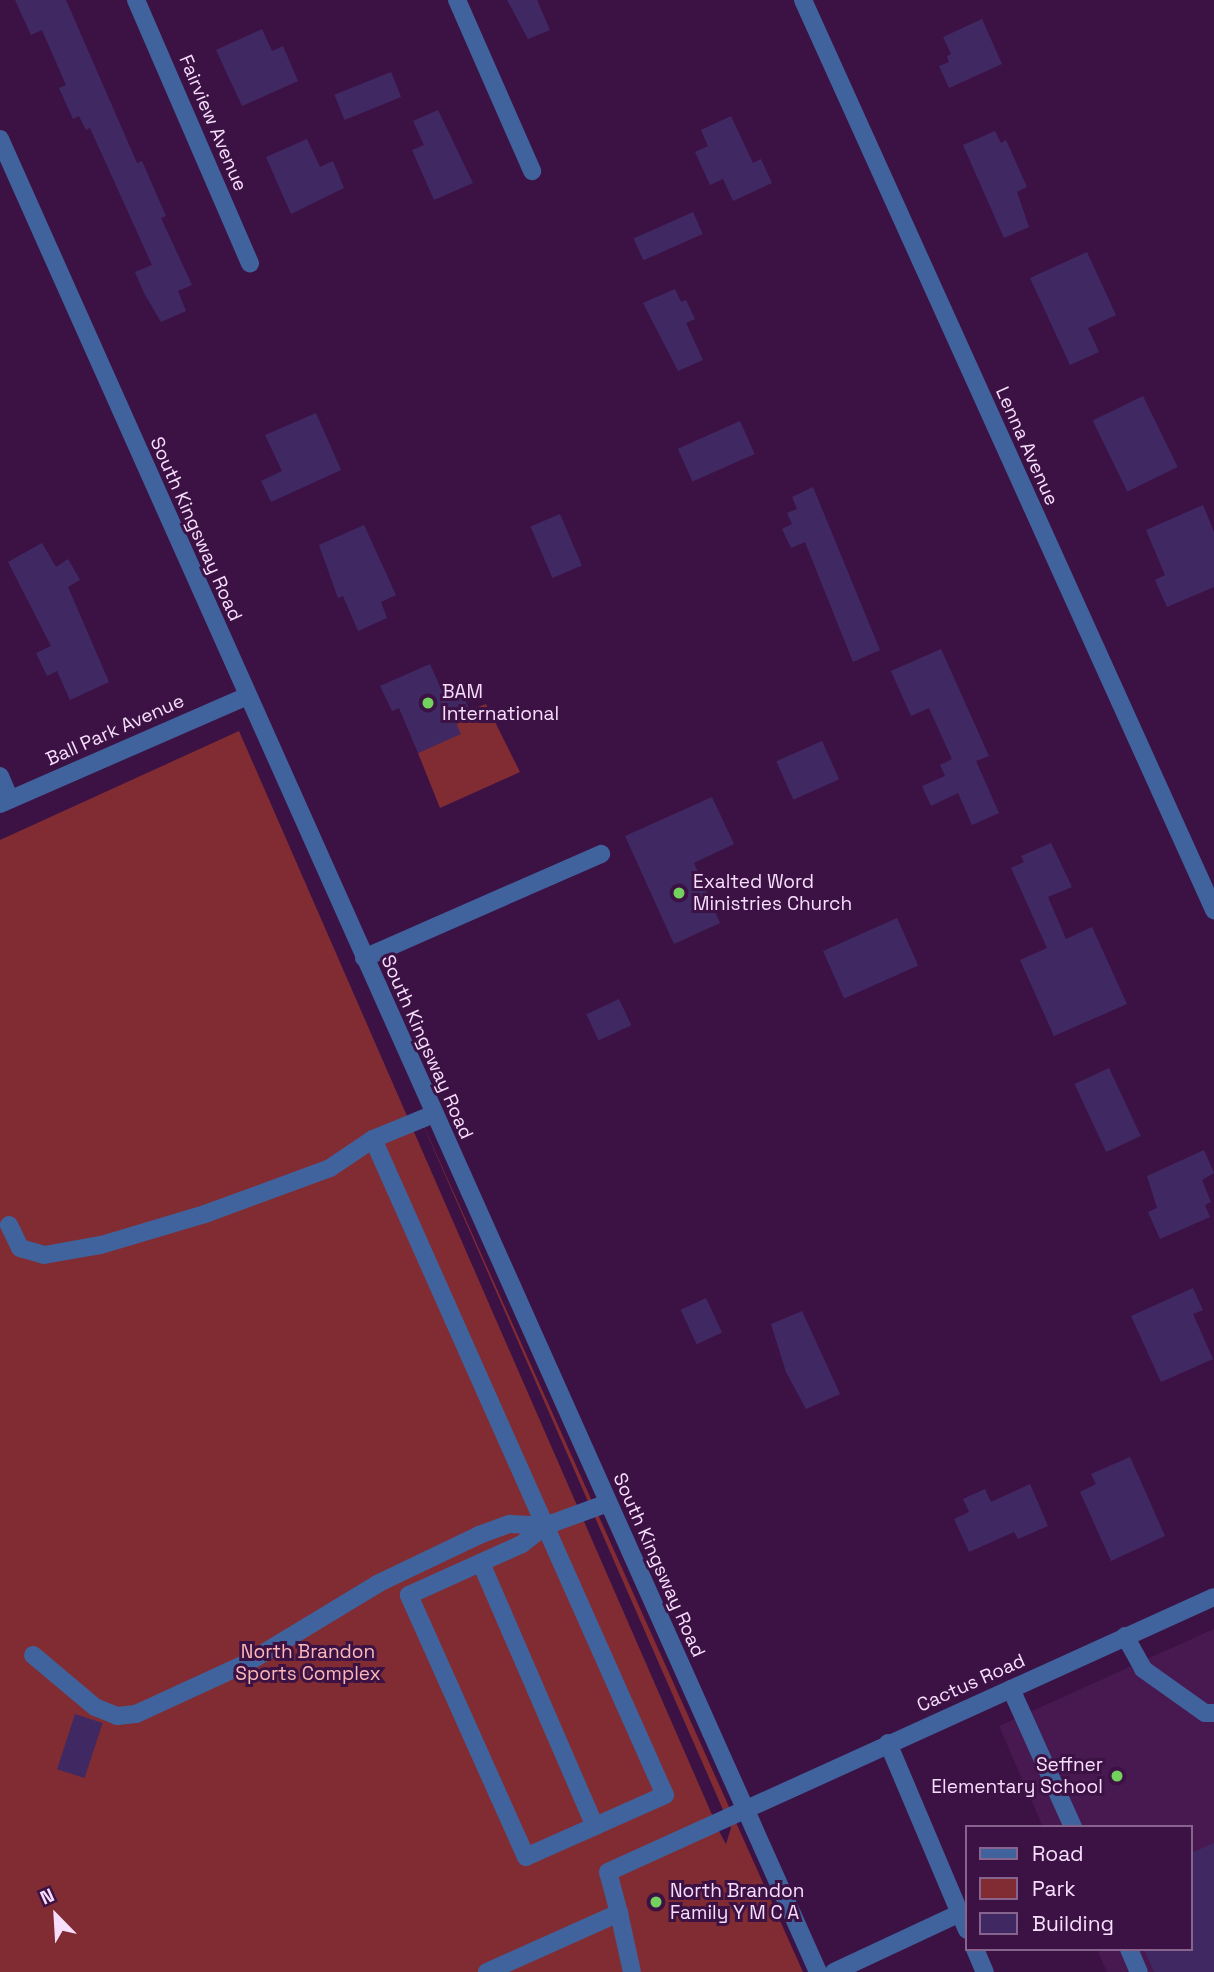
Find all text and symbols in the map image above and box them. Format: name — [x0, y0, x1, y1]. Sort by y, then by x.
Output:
street label: Fairview Avenue — [174, 51, 252, 195]
street label: Lenna Avenue — [991, 383, 1063, 509]
street label: South Kingsway Road — [145, 433, 247, 625]
place label: BAM International — [442, 681, 559, 725]
street label: Ball Park Avenue — [42, 689, 188, 771]
marker: BAM International — [420, 695, 436, 711]
place label: Exalted Word Ministries Church — [693, 871, 852, 915]
marker: Exalted Word Ministries Church — [671, 885, 687, 901]
street label: South Kingsway Road — [376, 951, 478, 1143]
street label: South Kingsway Road — [608, 1469, 710, 1661]
park label: North Brandon Sports Complex — [235, 1641, 381, 1685]
street label: Cactus Road — [913, 1649, 1029, 1717]
place label: Seffner Elementary School — [931, 1754, 1103, 1798]
marker: Seffner Elementary School — [1109, 1768, 1125, 1784]
legend — [965, 1825, 1193, 1951]
text: Road — [1032, 1840, 1084, 1867]
text: Park — [1032, 1875, 1076, 1902]
place label: North Brandon Family Y M C A — [670, 1880, 804, 1924]
north arrow — [21, 1881, 91, 1951]
text: N — [36, 1882, 58, 1910]
marker: North Brandon Family Y M C A — [648, 1894, 664, 1910]
text: Building — [1032, 1910, 1114, 1937]

